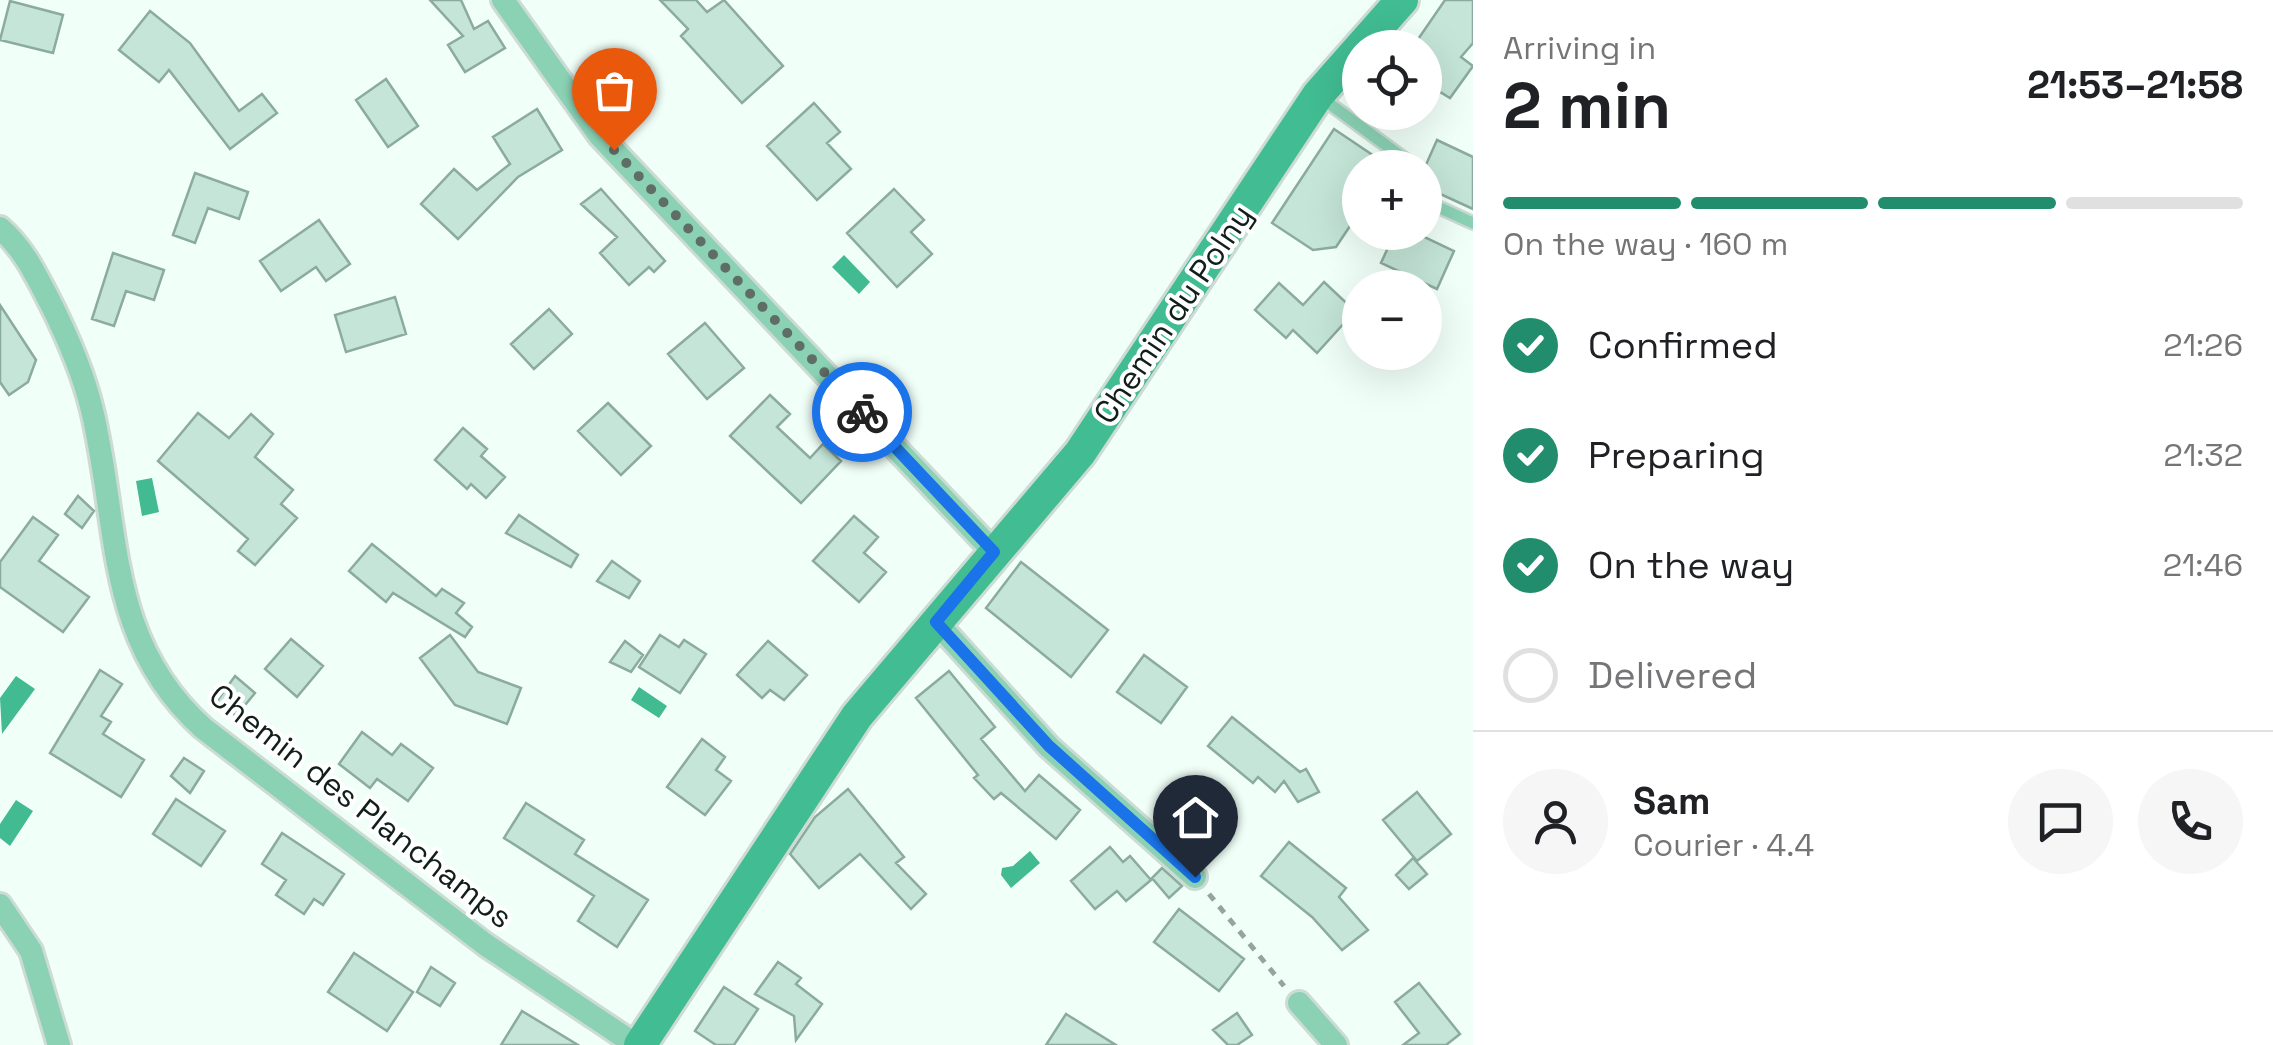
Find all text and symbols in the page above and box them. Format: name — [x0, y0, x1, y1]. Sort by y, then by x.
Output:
text: Arriving in — [1503, 28, 1656, 68]
map controls — [1342, 30, 1442, 370]
button: locate — [1342, 30, 1442, 130]
pin — [572, 48, 657, 151]
text: 21:53–21:58 — [2027, 61, 2243, 109]
icon: bag — [587, 63, 642, 118]
text: 2 min — [1503, 64, 1671, 147]
button: + — [1342, 150, 1442, 250]
street label: Chemin du Polny — [1085, 197, 1261, 431]
text: On the way · 160 m — [1503, 224, 1788, 264]
button: − — [1342, 270, 1442, 370]
icon: check — [1503, 318, 1558, 373]
text: Confirmed — [1588, 321, 1778, 369]
text: 21:26 — [2163, 325, 2243, 365]
courier — [812, 362, 912, 462]
icon: bike — [835, 385, 890, 440]
icon: check — [1503, 428, 1558, 483]
text: Preparing — [1588, 431, 1765, 479]
text: 21:32 — [2164, 435, 2243, 475]
icon: check — [1503, 538, 1558, 593]
text: On the way — [1588, 541, 1794, 589]
text: 21:46 — [2163, 545, 2243, 585]
text: Delivered — [1588, 651, 1757, 699]
street label: Chemin des Planchamps — [201, 675, 521, 937]
button: person — [1503, 769, 1608, 874]
button: chat — [2008, 769, 2113, 874]
button: phone — [2138, 769, 2243, 874]
pin — [1153, 775, 1238, 878]
text: Sam — [1633, 777, 1710, 825]
icon: home — [1168, 790, 1223, 845]
text: Courier · 4.4 — [1633, 825, 1814, 865]

